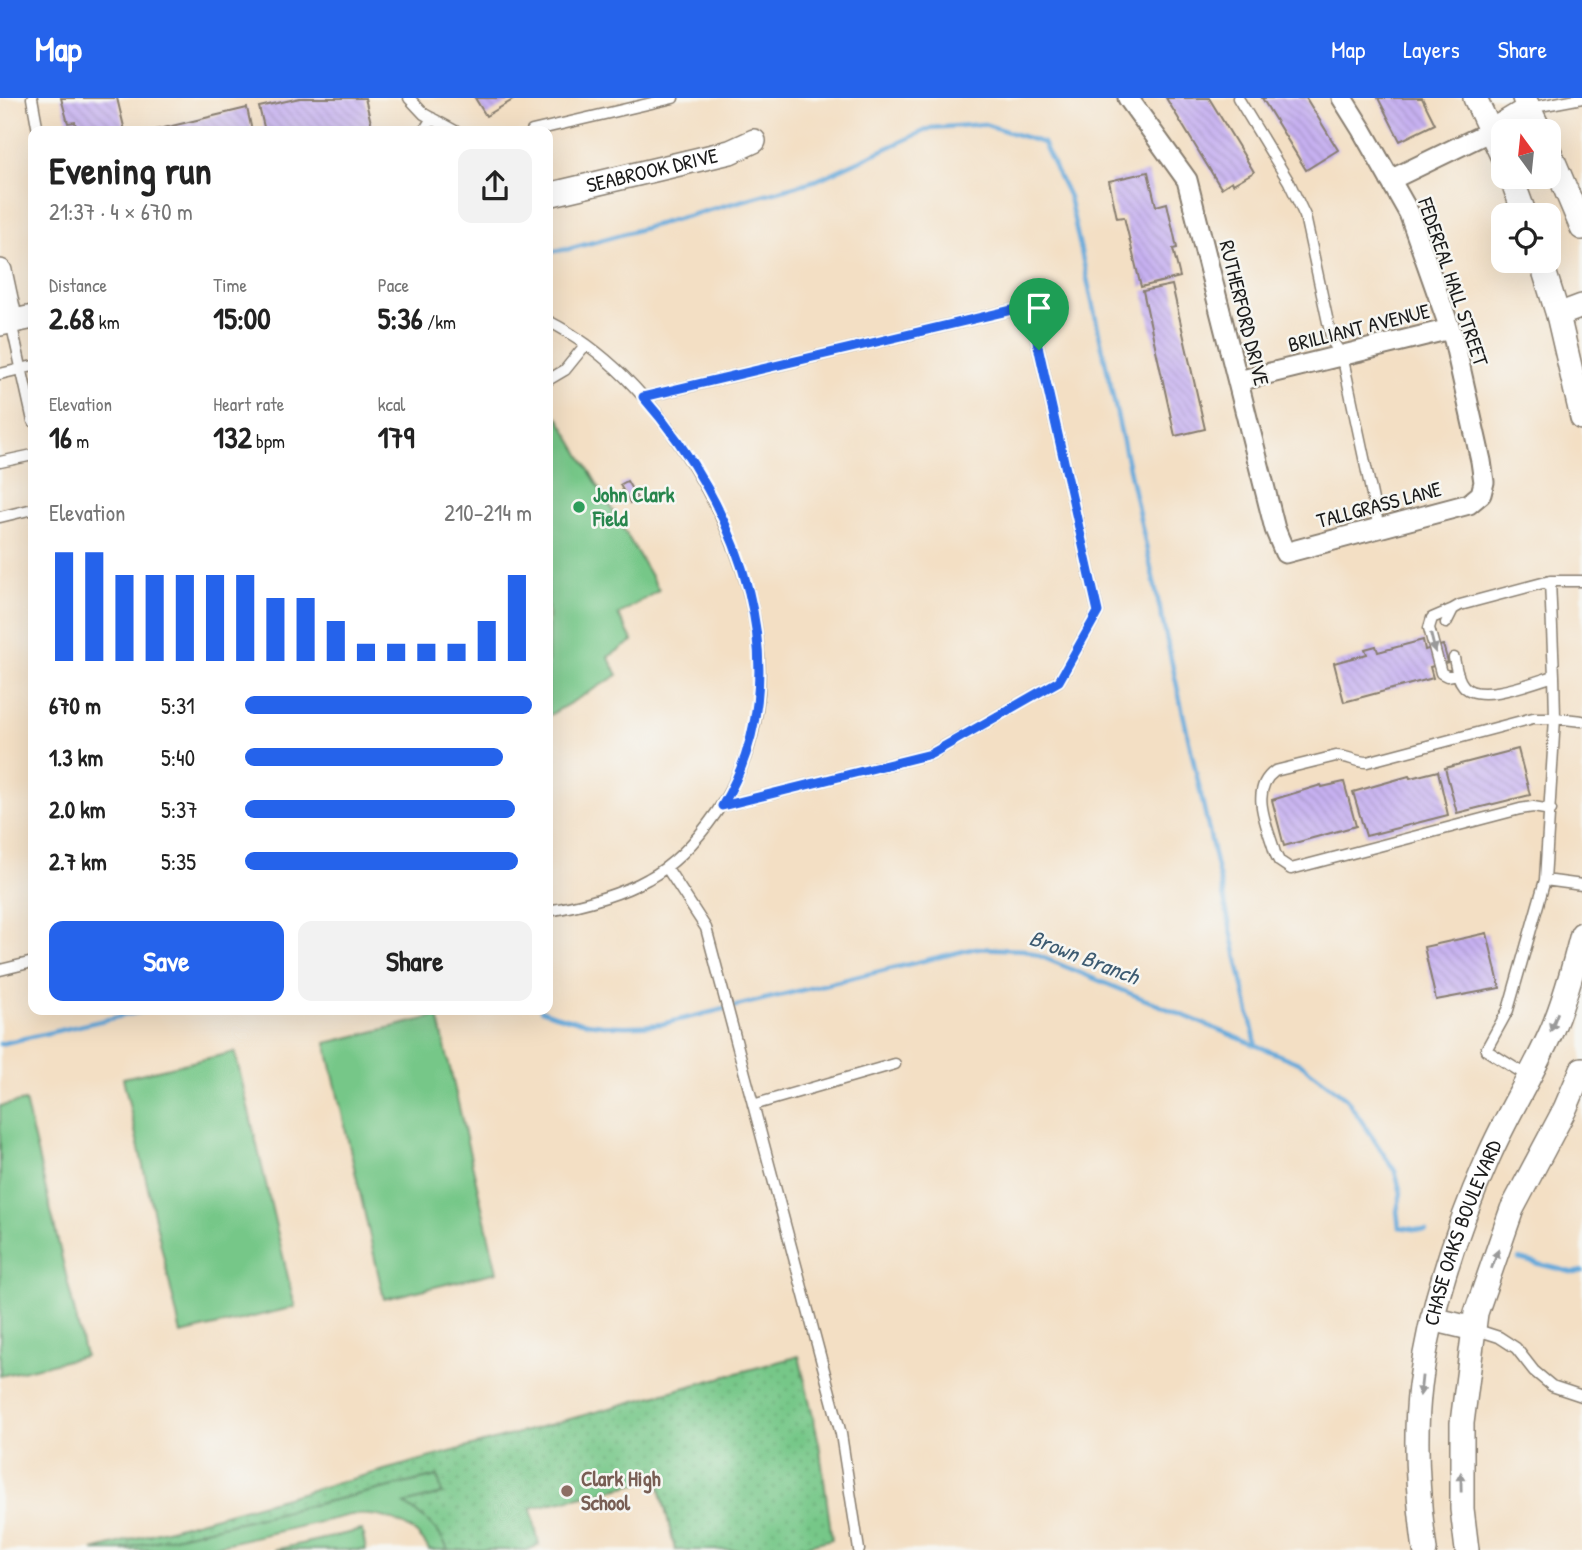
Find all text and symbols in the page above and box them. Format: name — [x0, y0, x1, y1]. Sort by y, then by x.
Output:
text: Map — [35, 27, 82, 71]
text: Map — [1331, 33, 1365, 65]
text: Layers — [1403, 33, 1460, 65]
text: Share — [1498, 33, 1547, 65]
north arrow — [1491, 119, 1561, 189]
map controls — [1491, 119, 1561, 273]
street label: SEABROOK DRIVE — [583, 140, 721, 199]
text: Evening run — [49, 144, 212, 196]
button: share — [458, 149, 532, 223]
street label: FEDEREAL HALL STREET — [1411, 193, 1496, 371]
text: 21:37 · 4 × 670 m — [49, 196, 193, 227]
button: locate — [1491, 203, 1561, 273]
street label: RUTHERFORD DRIVE — [1212, 237, 1277, 389]
text: Distance — [49, 272, 107, 298]
text: Time — [213, 272, 247, 298]
text: Pace — [378, 272, 409, 298]
pin — [1009, 278, 1069, 350]
icon: arrive — [1020, 289, 1058, 327]
street label: BRILLIANT AVENUE — [1285, 296, 1433, 359]
text: 2.68 — [49, 298, 94, 338]
text: 15:00 — [213, 298, 271, 338]
text: 5:36 — [378, 298, 423, 338]
text: km — [94, 309, 120, 335]
text: /km — [423, 309, 456, 335]
text: Elevation — [49, 391, 112, 417]
text: Heart rate — [213, 391, 284, 417]
text: kcal — [378, 391, 405, 417]
text: 16 — [49, 417, 72, 457]
text: 132 — [213, 417, 252, 457]
text: 179 — [378, 417, 414, 457]
text: m — [72, 428, 89, 454]
text: bpm — [252, 428, 285, 454]
street label: TALLGRASS LANE — [1313, 474, 1445, 535]
place label: John Clark Field — [592, 480, 675, 533]
text: Elevation — [49, 497, 125, 528]
text: 210–214 m — [444, 497, 532, 528]
marker: John Clark Field — [571, 499, 587, 515]
one-way arrow — [1428, 632, 1439, 654]
text: 670 m — [49, 690, 101, 721]
text: 5:31 — [161, 690, 195, 721]
text: 1.3 km — [49, 742, 103, 773]
text: 5:40 — [161, 742, 195, 773]
text: 2.0 km — [49, 794, 105, 825]
text: 5:37 — [161, 794, 198, 825]
text: 2.7 km — [49, 846, 107, 877]
text: 5:35 — [161, 846, 196, 877]
button: Save — [49, 921, 284, 1001]
button: Share — [298, 921, 532, 1001]
water label: Brown Branch — [1025, 922, 1144, 992]
one-way arrow — [1549, 1012, 1560, 1033]
street label: CHASE OAKS BOULEVARD — [1416, 1135, 1508, 1328]
one-way arrow — [1490, 1248, 1501, 1269]
one-way arrow — [1415, 1376, 1426, 1398]
place label: Clark High School — [581, 1464, 661, 1517]
one-way arrow — [1456, 1471, 1467, 1493]
marker: Clark High School — [559, 1483, 575, 1499]

